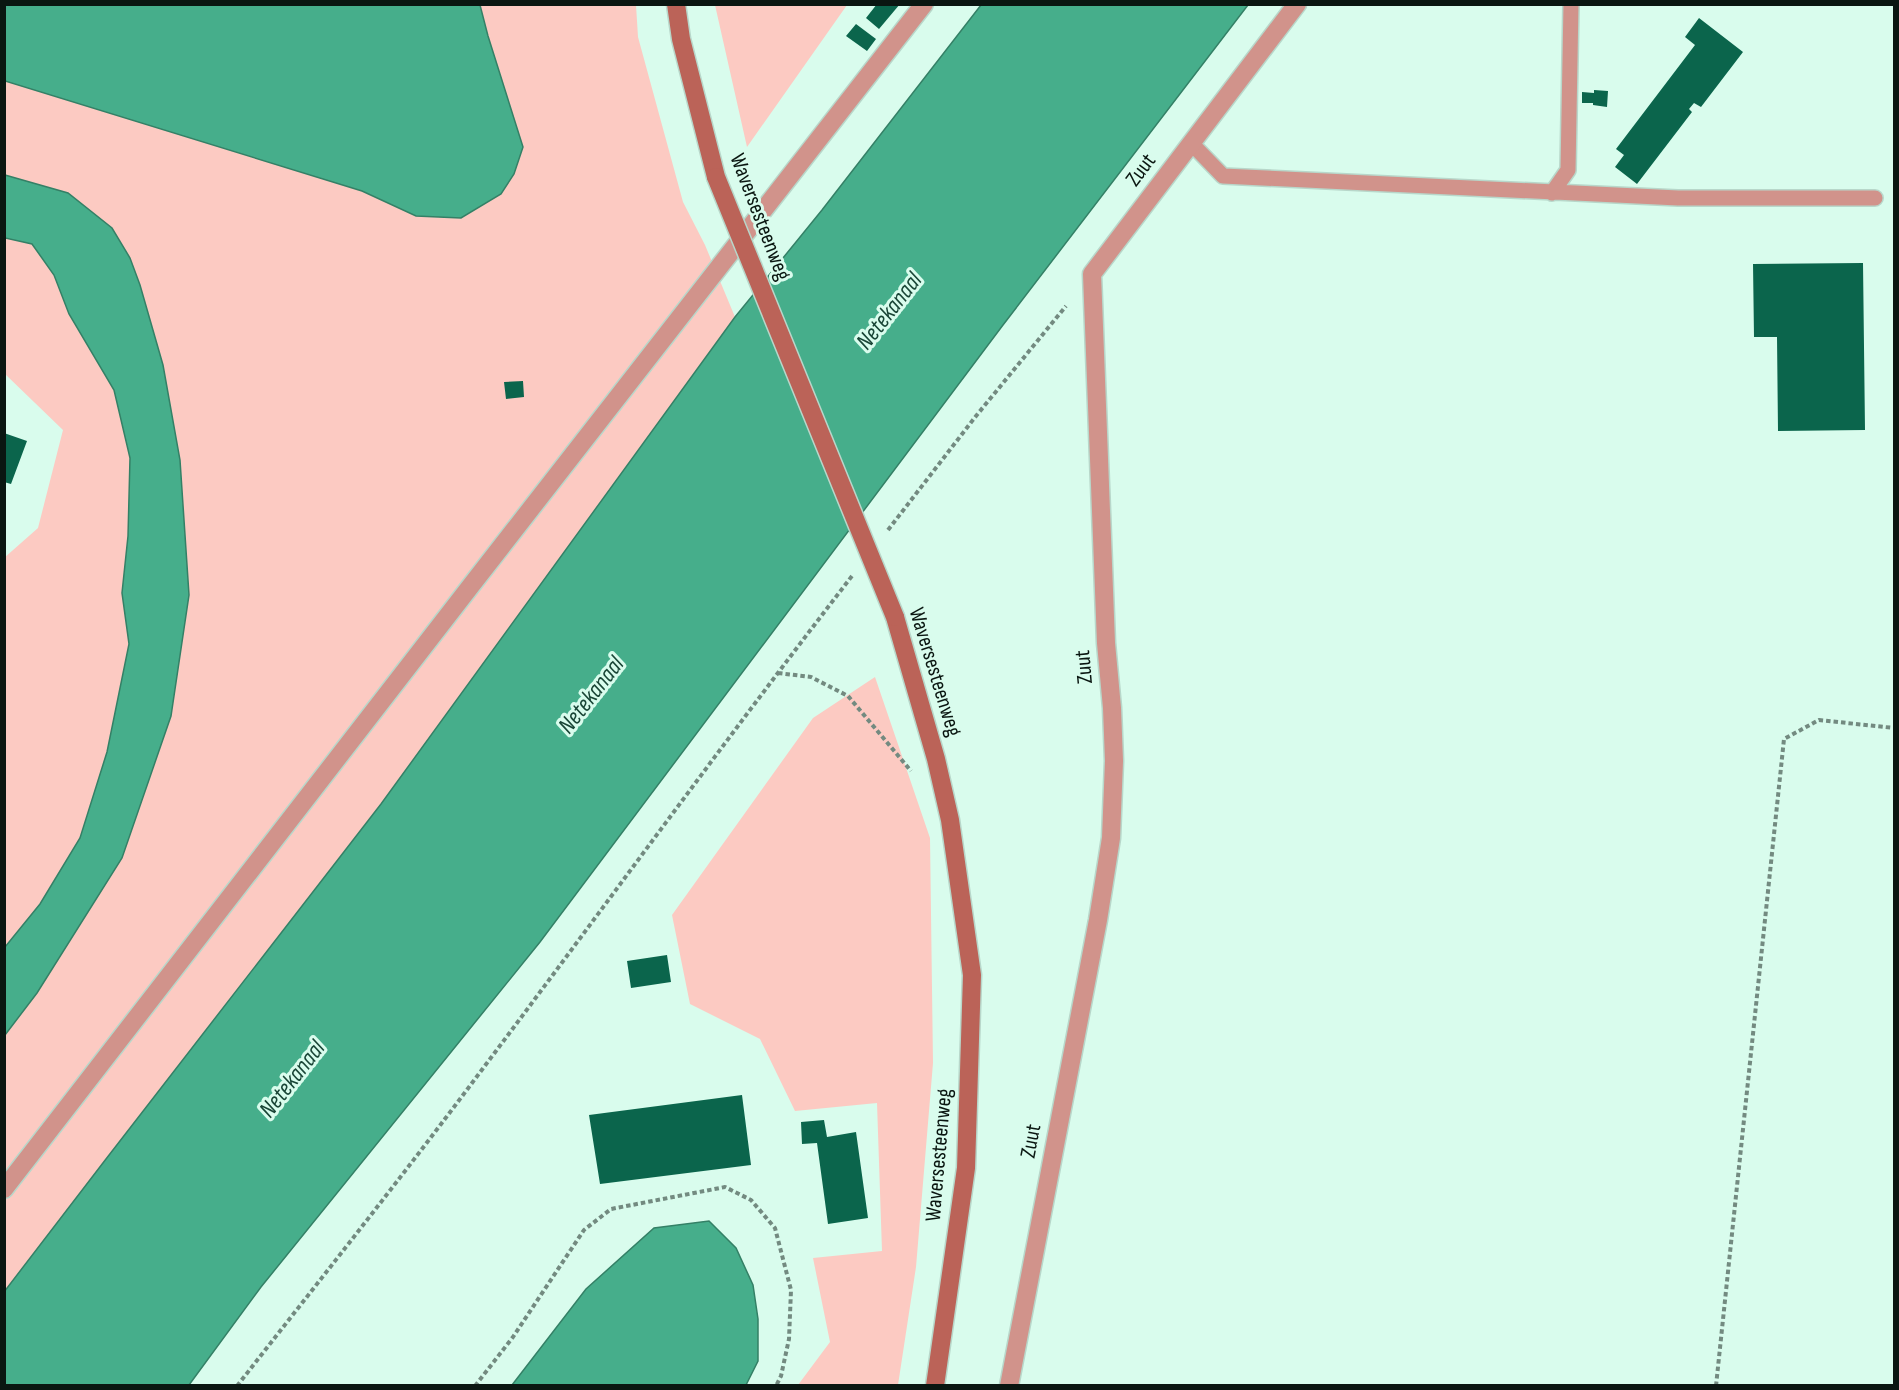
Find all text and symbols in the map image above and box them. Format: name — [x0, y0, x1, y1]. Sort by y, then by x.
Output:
street label: Zuut — [1120, 148, 1162, 192]
street label: Waversesteenweg — [723, 150, 797, 284]
water label: Netekanaal — [850, 266, 928, 355]
street label: Waversesteenweg — [903, 604, 967, 740]
street label: Zuut — [1069, 649, 1099, 685]
water label: Netekanaal — [552, 650, 630, 739]
water label: Netekanaal — [253, 1034, 331, 1123]
street label: Waversesteenweg — [920, 1087, 958, 1223]
street label: Zuut — [1015, 1121, 1048, 1160]

